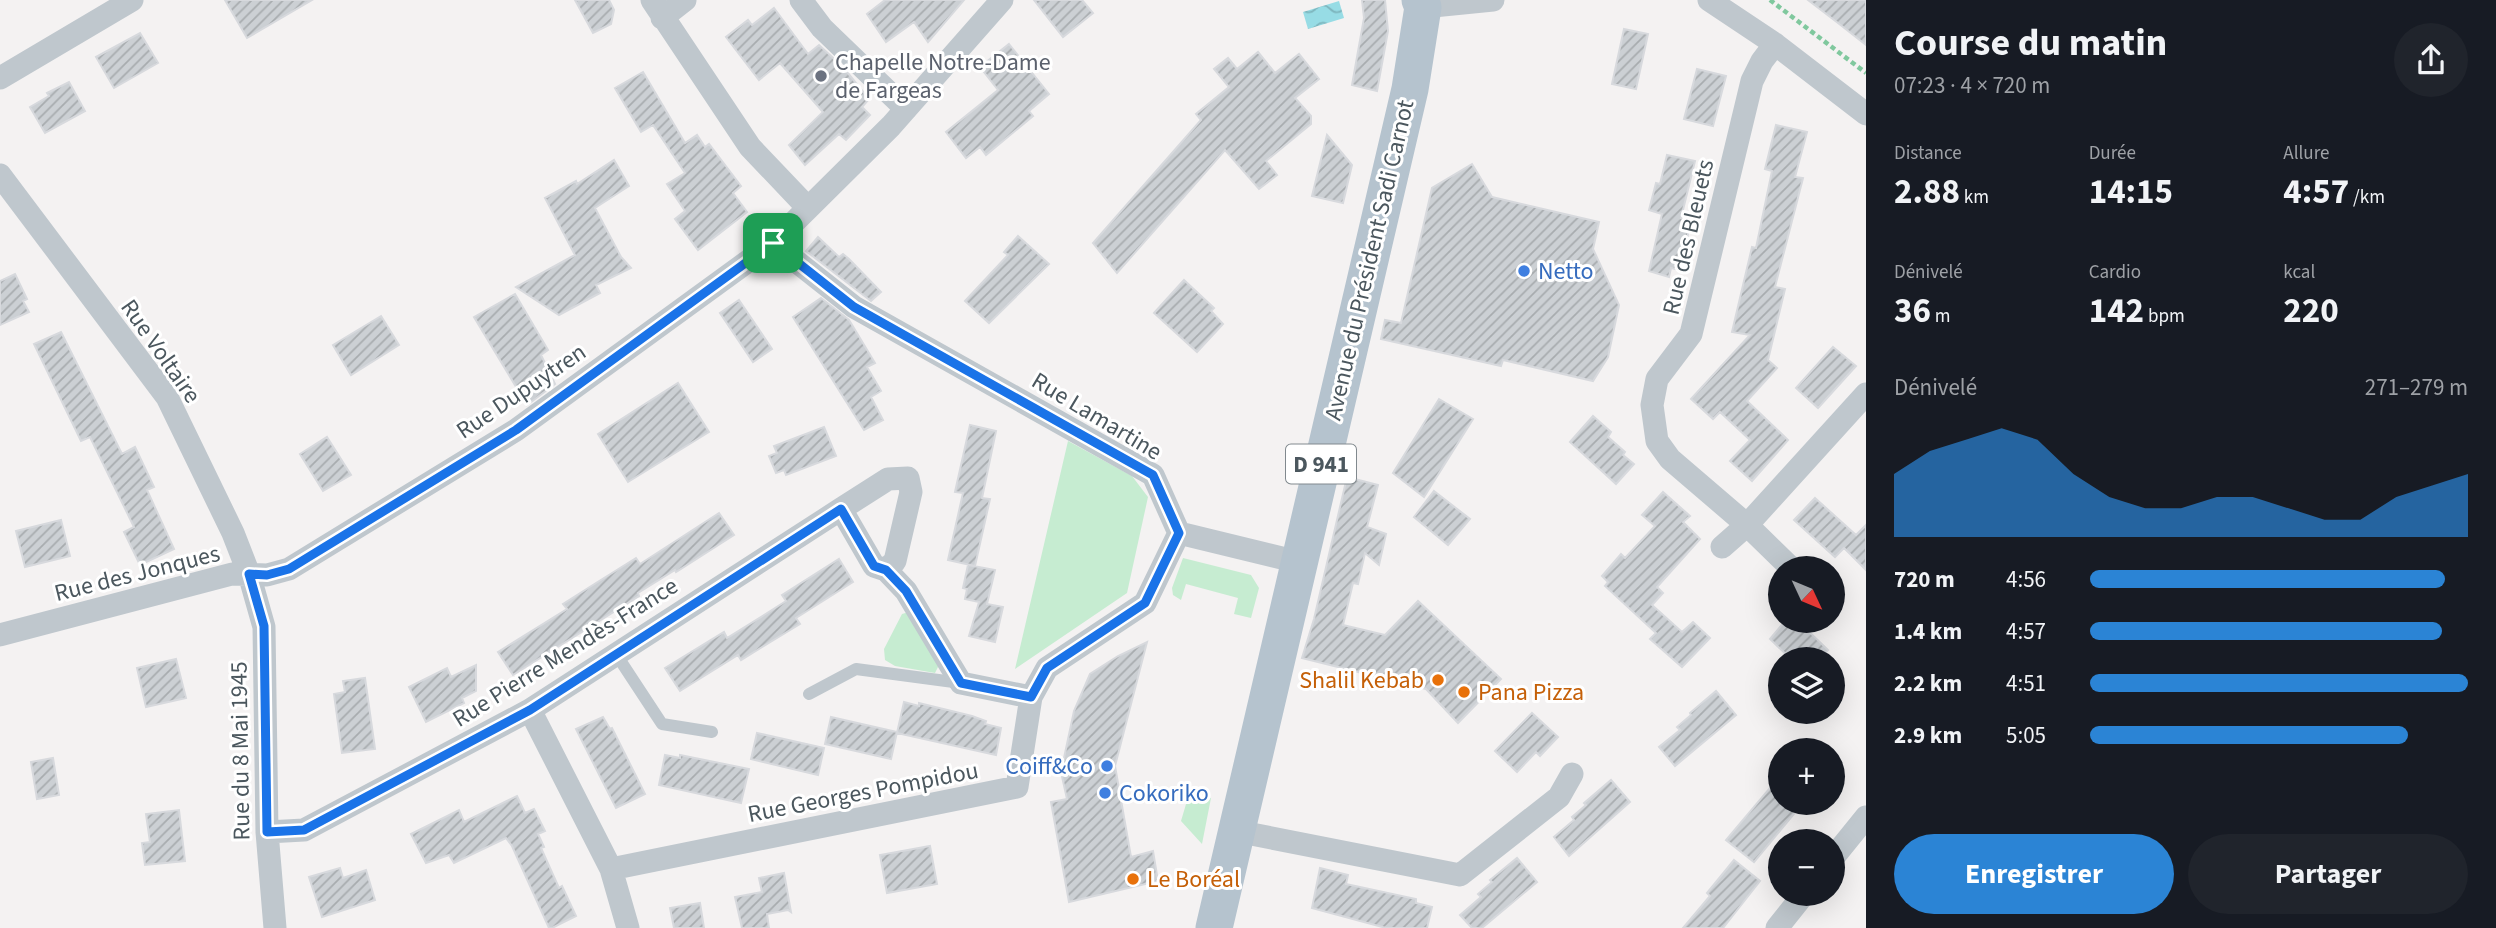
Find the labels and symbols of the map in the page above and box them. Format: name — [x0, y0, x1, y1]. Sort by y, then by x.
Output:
place label: Chapelle Notre-Dame de Fargeas — [835, 45, 1051, 108]
marker: Chapelle Notre-Dame de Fargeas — [813, 68, 829, 84]
street label: Avenue du Président Sadi Carnot — [1316, 97, 1423, 424]
street label: Rue des Bleuets — [1654, 156, 1723, 318]
pin — [743, 213, 803, 273]
place label: Netto — [1538, 254, 1594, 289]
marker: Netto — [1516, 263, 1532, 279]
street label: Rue Voltaire — [112, 292, 209, 411]
street label: Rue Dupuytren — [449, 335, 593, 448]
street label: Rue Lamartine — [1025, 364, 1169, 469]
road number: D 941 — [1286, 445, 1356, 484]
street label: Rue des Jonques — [51, 536, 224, 611]
north arrow — [1768, 556, 1844, 634]
street label: Rue Pierre Mendès-France — [446, 569, 685, 736]
street label: Rue du 8 Mai 1945 — [221, 661, 260, 841]
place label: Shalil Kebab — [1299, 663, 1424, 698]
marker: Shalil Kebab — [1430, 672, 1446, 688]
place label: Pana Pizza — [1478, 675, 1584, 710]
marker: Pana Pizza — [1456, 684, 1472, 700]
place label: Coiff&Co — [1005, 749, 1093, 784]
street label: Rue Georges Pompidou — [745, 753, 981, 832]
marker: Coiff&Co — [1099, 758, 1115, 774]
place label: Cokoriko — [1119, 776, 1209, 811]
marker: Cokoriko — [1097, 785, 1113, 801]
place label: Le Boréal — [1147, 862, 1240, 897]
marker: Le Boréal — [1125, 871, 1141, 887]

